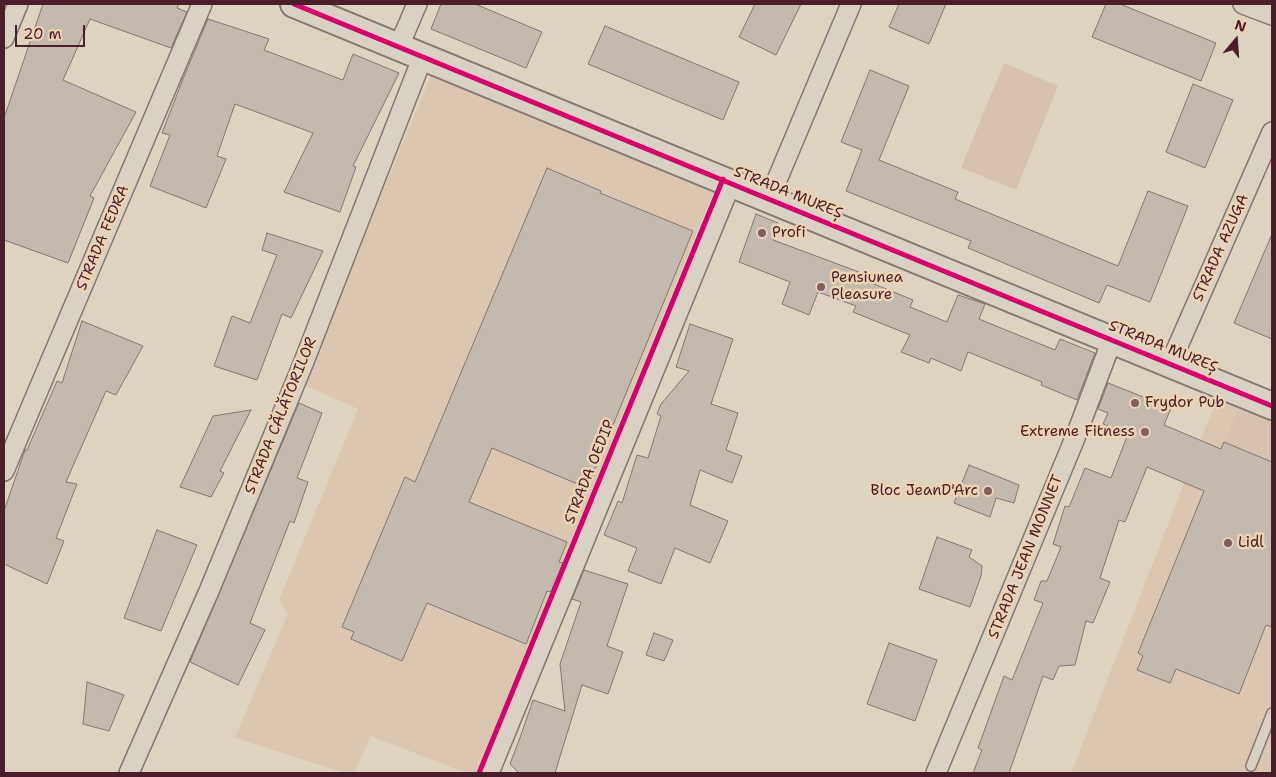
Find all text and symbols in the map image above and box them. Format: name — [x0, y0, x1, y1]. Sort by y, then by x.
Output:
scale bar — [18, 15, 88, 47]
north arrow — [1211, 15, 1261, 65]
text: N — [1233, 15, 1249, 36]
text: 20 m — [23, 24, 62, 44]
street label: STRADA MUREȘ — [731, 163, 845, 223]
street label: STRADA FEDRA — [73, 183, 133, 293]
street label: STRADA AZUGA — [1189, 191, 1253, 305]
place label: Profi — [772, 224, 806, 242]
marker: Profi — [756, 227, 768, 239]
place label: Pensiunea Pleasure — [831, 269, 903, 304]
marker: Pensiunea Pleasure — [815, 281, 827, 293]
street label: STRADA MUREȘ — [1106, 317, 1220, 377]
street label: STRADA CĂLĂTORILOR — [241, 335, 321, 497]
place label: Frydor Pub — [1145, 394, 1224, 412]
marker: Frydor Pub — [1129, 397, 1141, 409]
street label: STRADA OEDIP — [561, 417, 619, 527]
place label: Extreme Fitness — [1020, 423, 1135, 441]
marker: Extreme Fitness — [1139, 426, 1151, 438]
street label: STRADA JEAN MONNET — [985, 472, 1067, 642]
place label: Bloc JeanD'Arc — [870, 482, 978, 500]
marker: Bloc JeanD'Arc — [982, 485, 994, 497]
place label: Lidl — [1238, 534, 1264, 552]
marker: Lidl — [1222, 537, 1234, 549]

